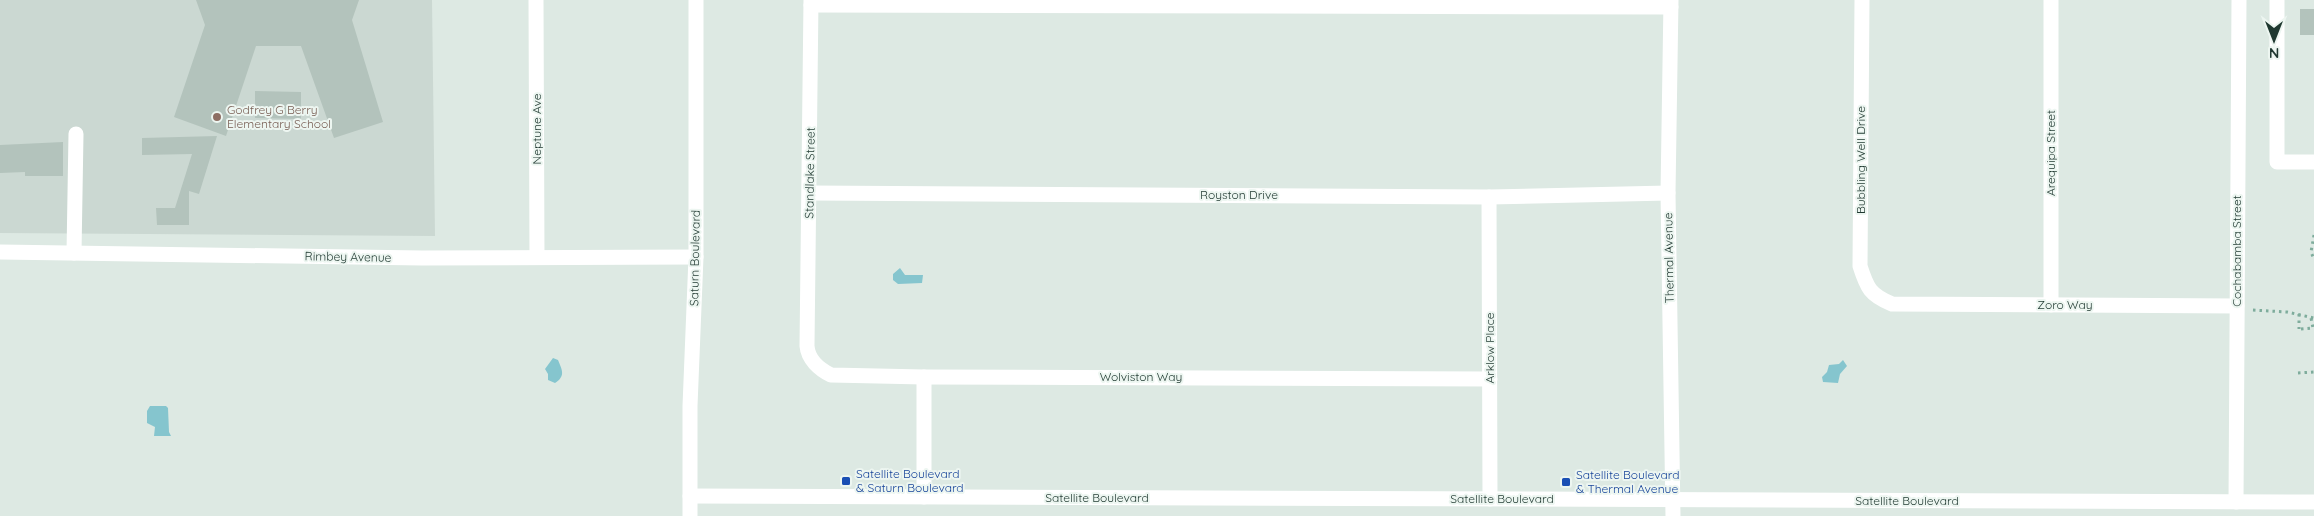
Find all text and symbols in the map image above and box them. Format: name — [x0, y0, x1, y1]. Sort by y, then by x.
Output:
north arrow — [2249, 15, 2299, 65]
text: N — [2269, 44, 2279, 62]
street label: Neptune Ave — [529, 93, 544, 165]
place label: Godfrey G Berry Elementary School — [227, 102, 331, 131]
street label: Bubbling Well Drive — [1853, 106, 1868, 214]
street label: Arequipa Street — [2043, 110, 2058, 196]
marker: Godfrey G Berry Elementary School — [211, 111, 223, 123]
street label: Standlake Street — [801, 127, 818, 219]
street label: Royston Drive — [1200, 187, 1278, 202]
street label: Cochabamba Street — [2229, 195, 2244, 307]
street label: Saturn Boulevard — [686, 210, 703, 306]
street label: Thermal Avenue — [1660, 212, 1677, 304]
street label: Rimbey Avenue — [305, 248, 392, 265]
street label: Zoro Way — [2037, 297, 2093, 312]
street label: Arklow Place — [1482, 312, 1497, 384]
street label: Wolviston Way — [1100, 369, 1182, 384]
place label: Satellite Boulevard & Saturn Boulevard — [856, 466, 964, 495]
place label: Satellite Boulevard & Thermal Avenue — [1576, 467, 1679, 496]
marker: Satellite Boulevard & Saturn Boulevard — [840, 475, 852, 487]
marker: Satellite Boulevard & Thermal Avenue — [1560, 476, 1572, 488]
street label: Satellite Boulevard — [1045, 490, 1149, 505]
street label: Satellite Boulevard — [1450, 491, 1554, 506]
street label: Satellite Boulevard — [1855, 493, 1959, 508]

